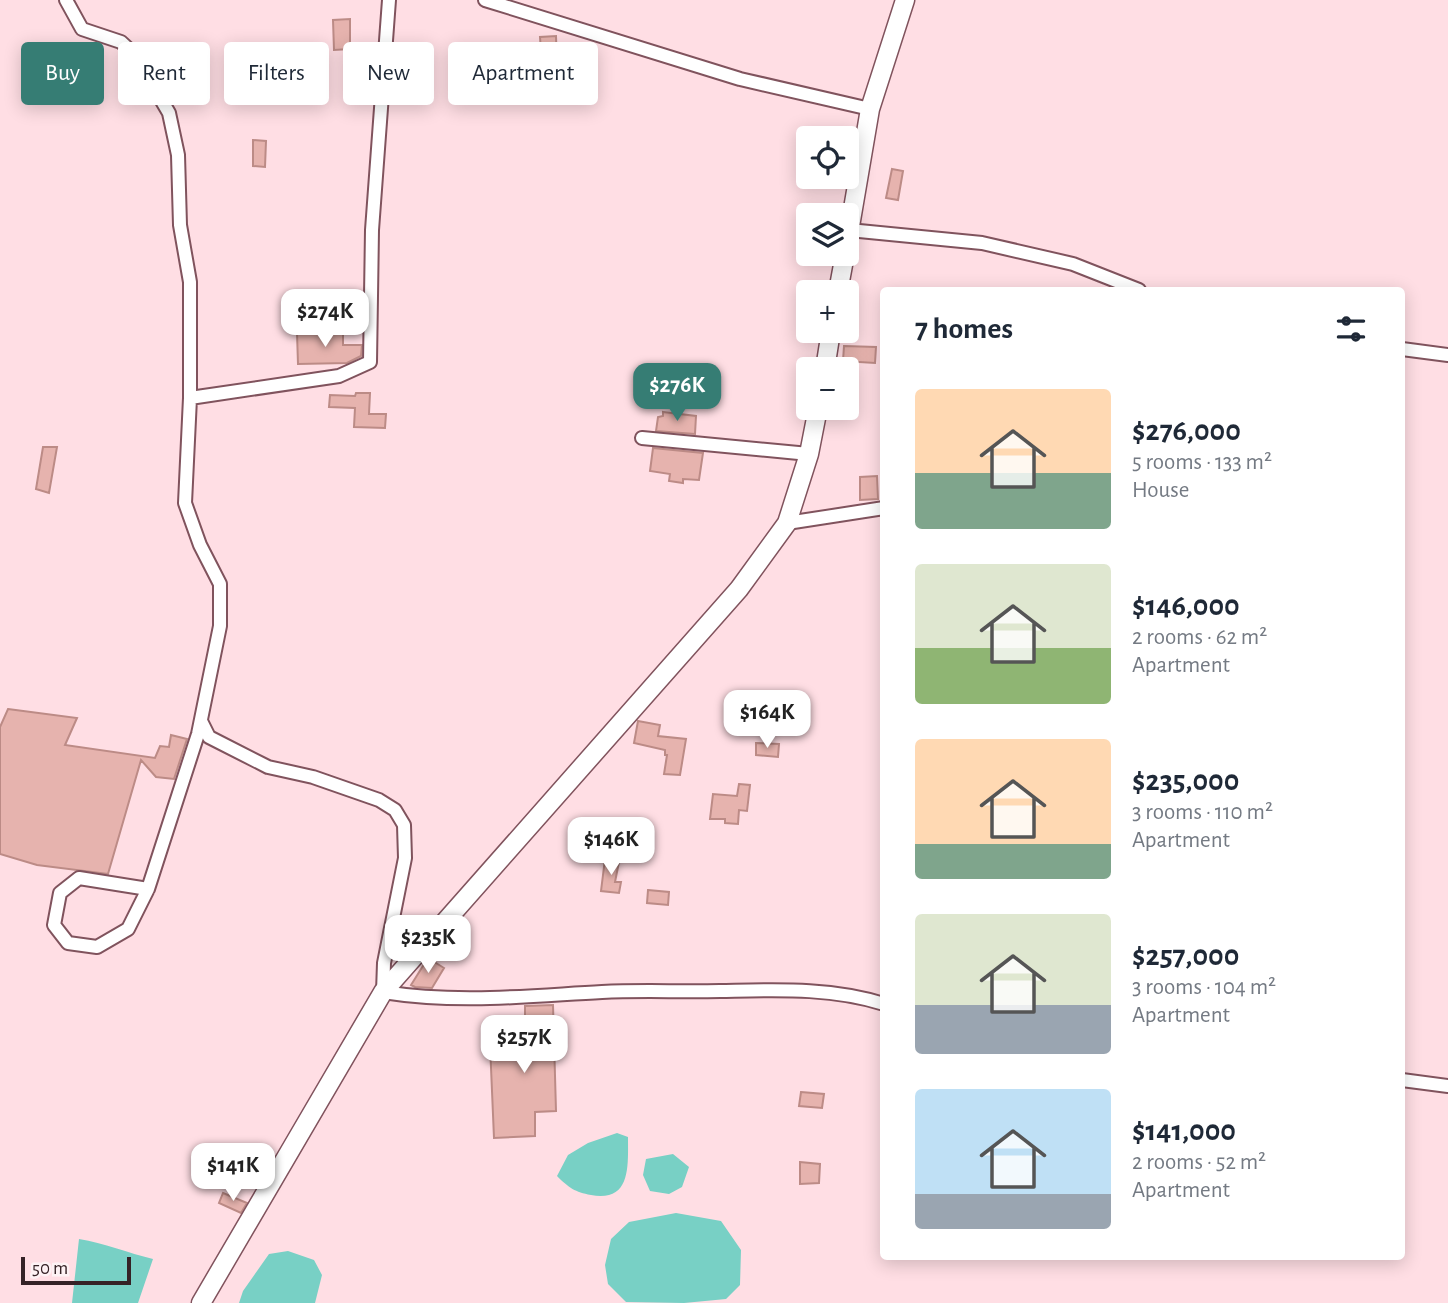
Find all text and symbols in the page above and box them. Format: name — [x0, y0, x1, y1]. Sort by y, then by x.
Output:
chip: Buy — [21, 42, 104, 105]
chip: Rent — [118, 42, 210, 105]
chip: Filters — [224, 42, 329, 105]
chip: New — [343, 42, 434, 105]
chip: Apartment — [448, 42, 598, 105]
map controls — [796, 126, 859, 420]
button: locate — [796, 126, 859, 189]
button: layers — [796, 203, 859, 266]
button: + — [796, 280, 859, 343]
pin: $274K — [276, 290, 374, 349]
text: $274K — [297, 300, 353, 323]
icon: filters — [1332, 310, 1370, 348]
text: 7 homes — [915, 314, 1013, 344]
button: − — [796, 357, 859, 420]
pin: $276K — [628, 364, 726, 423]
text: $276K — [649, 374, 705, 397]
text: $276,000 — [1132, 416, 1241, 446]
icon: home — [971, 417, 1055, 501]
text: 5 rooms · 133 m² — [1132, 451, 1272, 474]
text: House — [1132, 479, 1189, 502]
text: $146,000 — [1132, 591, 1240, 621]
icon: home — [971, 592, 1055, 676]
text: 2 rooms · 62 m² — [1132, 626, 1267, 649]
text: Apartment — [1132, 654, 1230, 677]
pin: $164K — [718, 690, 816, 750]
text: $164K — [740, 701, 794, 724]
text: $235,000 — [1132, 766, 1239, 796]
icon: home — [971, 767, 1055, 851]
text: 3 rooms · 110 m² — [1132, 801, 1273, 824]
pin: $146K — [562, 818, 660, 877]
text: $146K — [584, 828, 638, 851]
text: Apartment — [1132, 829, 1230, 852]
pin: $235K — [379, 916, 477, 975]
text: $235K — [401, 926, 455, 949]
text: $257,000 — [1132, 941, 1239, 971]
icon: home — [971, 942, 1055, 1026]
text: 3 rooms · 104 m² — [1132, 976, 1276, 999]
text: Apartment — [1132, 1004, 1230, 1027]
pin: $257K — [475, 1016, 573, 1075]
text: $257K — [497, 1026, 551, 1049]
text: $141,000 — [1132, 1116, 1236, 1146]
icon: home — [971, 1117, 1055, 1201]
pin: $141K — [184, 1144, 282, 1203]
text: 2 rooms · 52 m² — [1132, 1151, 1266, 1174]
text: $141K — [207, 1154, 259, 1177]
text: Apartment — [1132, 1179, 1230, 1202]
scale bar — [21, 1254, 131, 1286]
text: 50 m — [32, 1259, 68, 1278]

